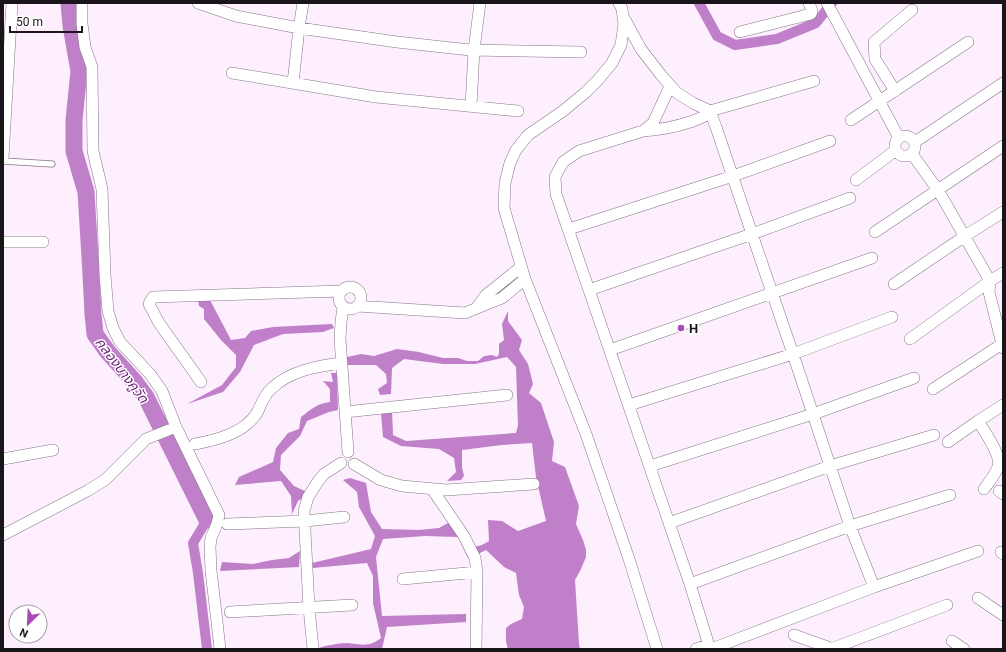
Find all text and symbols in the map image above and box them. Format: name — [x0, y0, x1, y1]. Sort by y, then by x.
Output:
scale bar — [10, 8, 82, 34]
text: 50 m — [16, 15, 43, 29]
place label: H — [689, 321, 698, 336]
marker: H — [676, 323, 686, 333]
water label: คลองบางคูวัด — [91, 334, 152, 407]
north arrow — [8, 604, 48, 644]
text: N — [18, 625, 30, 640]

